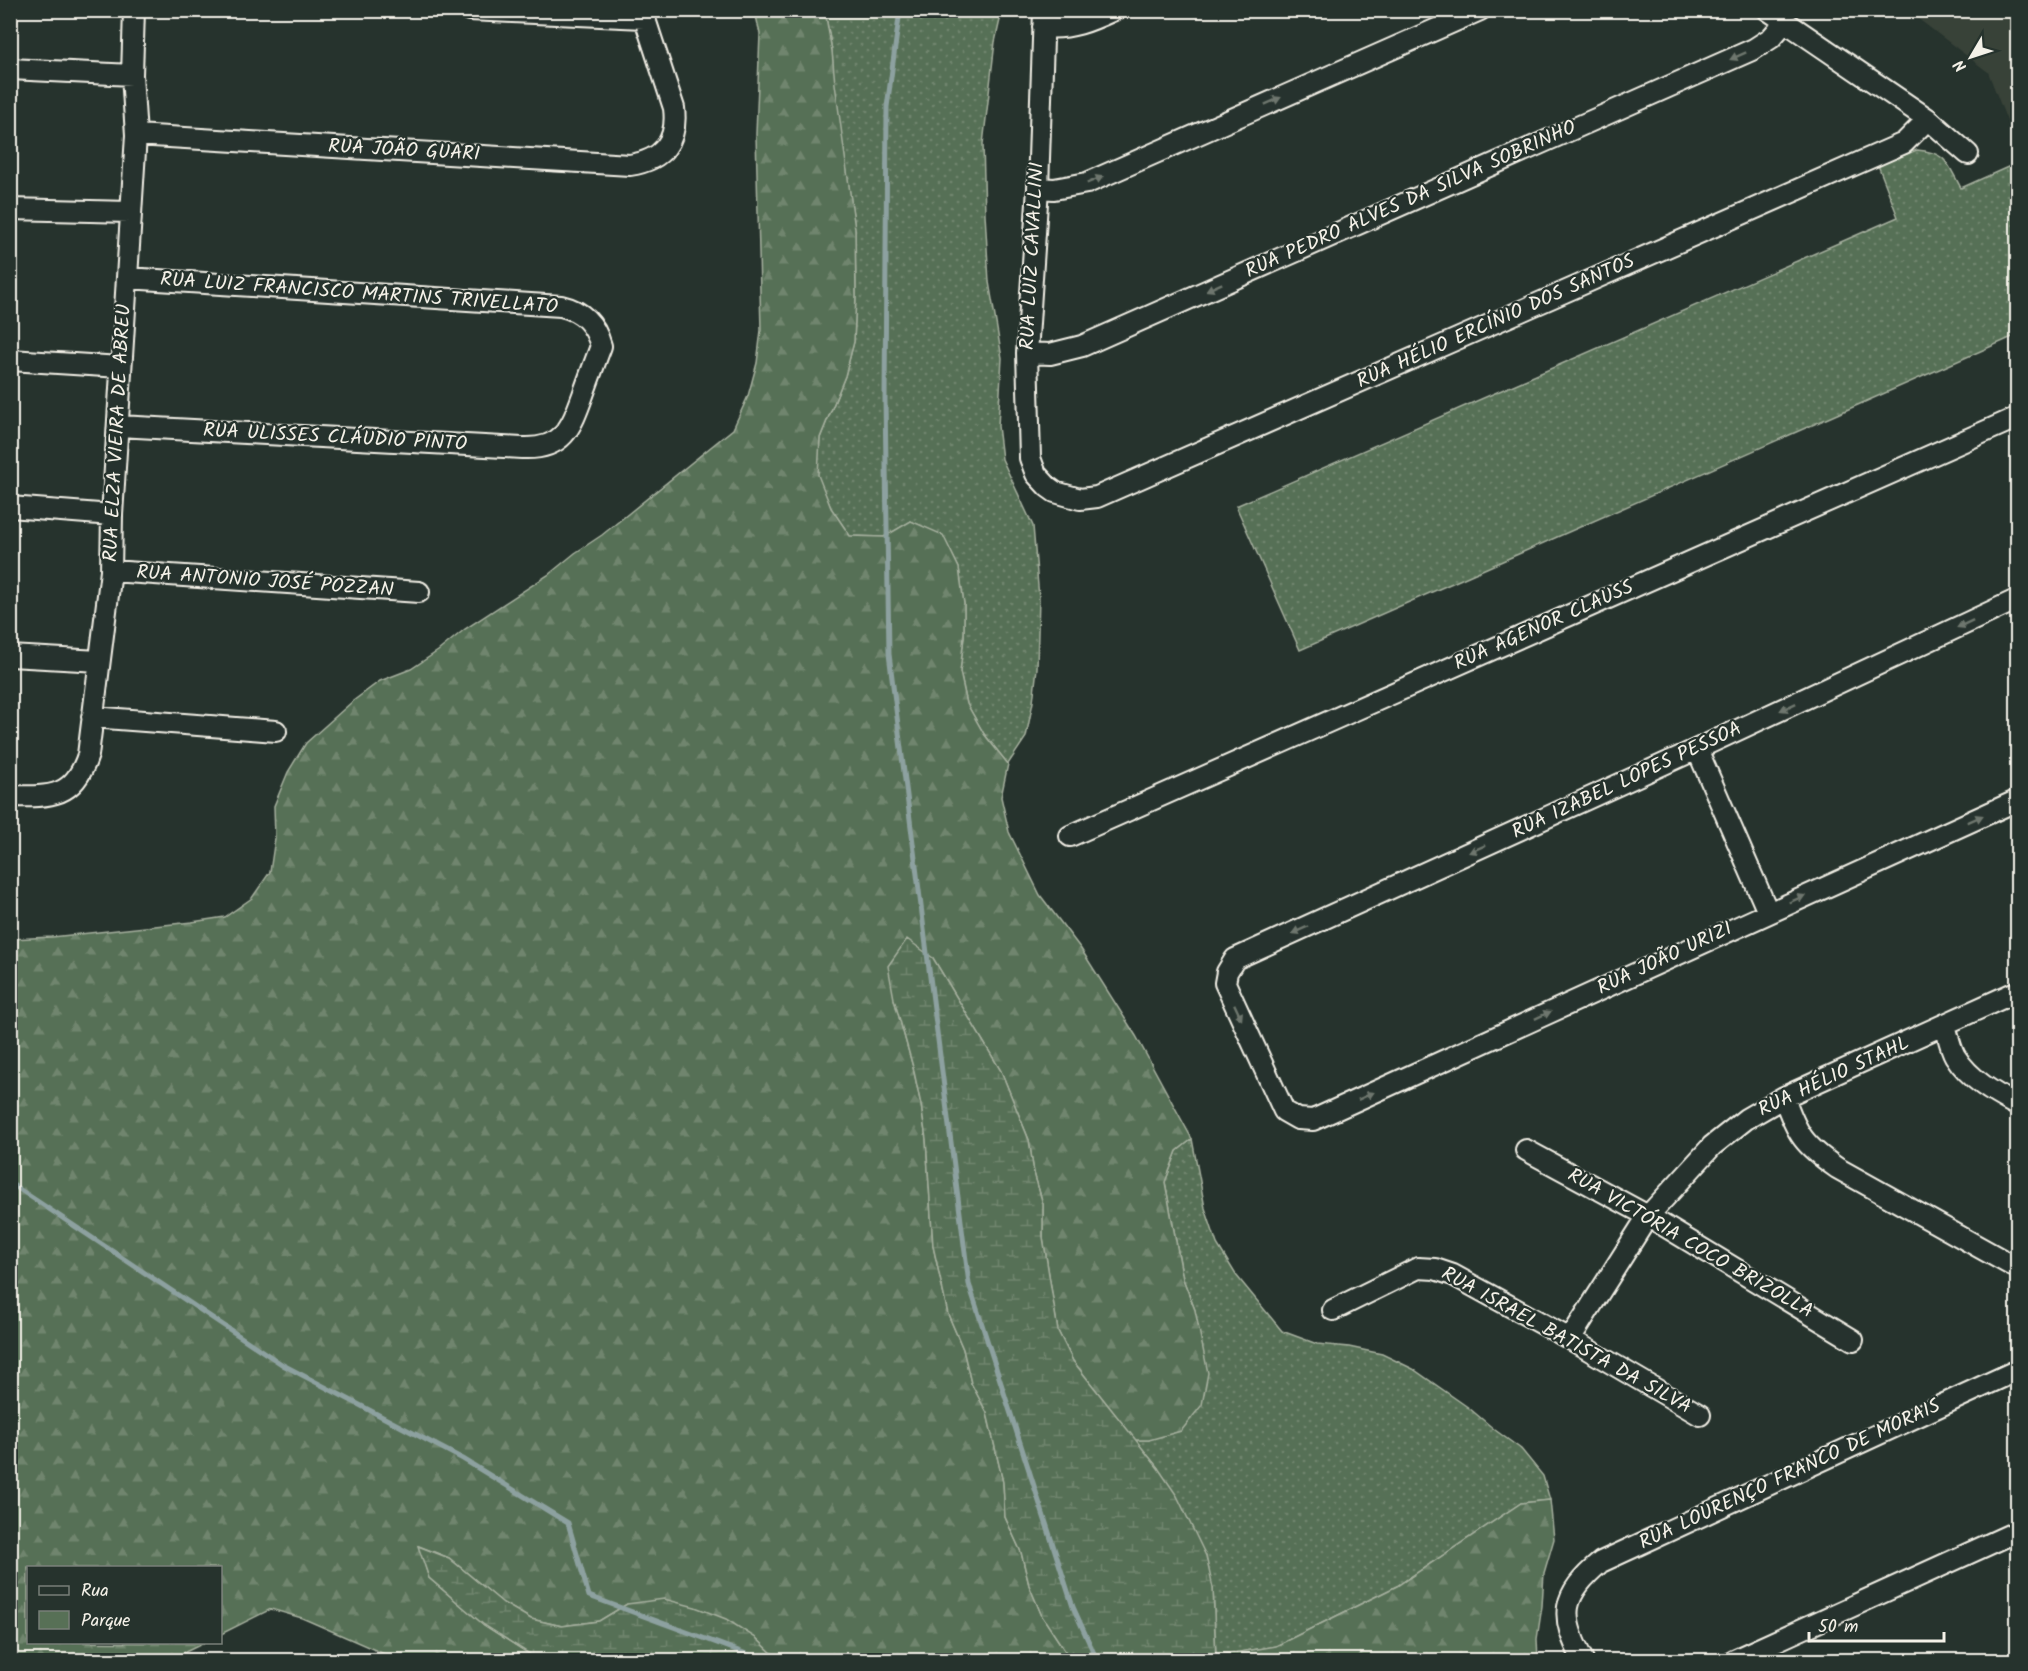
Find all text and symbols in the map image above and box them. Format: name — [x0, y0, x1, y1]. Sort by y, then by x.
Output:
north arrow — [1941, 27, 2001, 87]
one-way arrow — [1730, 51, 1747, 60]
text: N — [1948, 54, 1973, 77]
one-way arrow — [1265, 97, 1282, 106]
street label: RUA PEDRO ALVES DA SILVA SOBRINHO — [1240, 112, 1582, 288]
street label: RUA JOÃO GUARI — [327, 131, 481, 171]
street label: RUA LUIZ CAVALLINI — [1012, 161, 1054, 351]
one-way arrow — [1086, 175, 1103, 184]
street label: RUA HÉLIO ERCÍNIO DOS SANTOS — [1352, 246, 1641, 398]
street label: RUA LUIZ FRANCISCO MARTINS TRIVELLATO — [159, 264, 559, 324]
one-way arrow — [1205, 282, 1223, 292]
street label: RUA ELZA VIEIRA DE ABREU — [95, 303, 141, 563]
street label: RUA ULISSES CLÁUDIO PINTO — [202, 415, 468, 461]
street label: RUA ANTONIO JOSÉ POZZAN — [135, 557, 395, 607]
street label: RUA AGENOR CLAUSS — [1449, 572, 1639, 680]
one-way arrow — [1956, 619, 1973, 628]
one-way arrow — [1780, 702, 1797, 711]
street label: RUA IZABEL LOPES PESSOA — [1507, 714, 1747, 848]
one-way arrow — [1966, 814, 1984, 824]
one-way arrow — [1468, 844, 1486, 854]
one-way arrow — [1788, 894, 1806, 904]
street label: RUA JOÃO URIZI — [1592, 914, 1738, 1004]
one-way arrow — [1291, 925, 1308, 934]
one-way arrow — [1234, 1003, 1243, 1020]
one-way arrow — [1534, 1009, 1552, 1019]
street label: RUA HÉLIO STAHL — [1753, 1028, 1915, 1126]
one-way arrow — [1357, 1091, 1375, 1101]
street label: RUA VICTÓRIA COCO BRIZOLLA — [1561, 1160, 1819, 1328]
street label: RUA ISRAEL BATISTA DA SILVA — [1435, 1259, 1697, 1423]
street label: RUA LOURENÇO FRANCO DE MORAIS — [1634, 1391, 1946, 1559]
legend — [27, 1566, 222, 1644]
text: Rua — [81, 1577, 109, 1606]
scale bar — [1809, 1605, 1944, 1643]
text: Parque — [81, 1607, 130, 1636]
text: 50 m — [1818, 1613, 1858, 1642]

